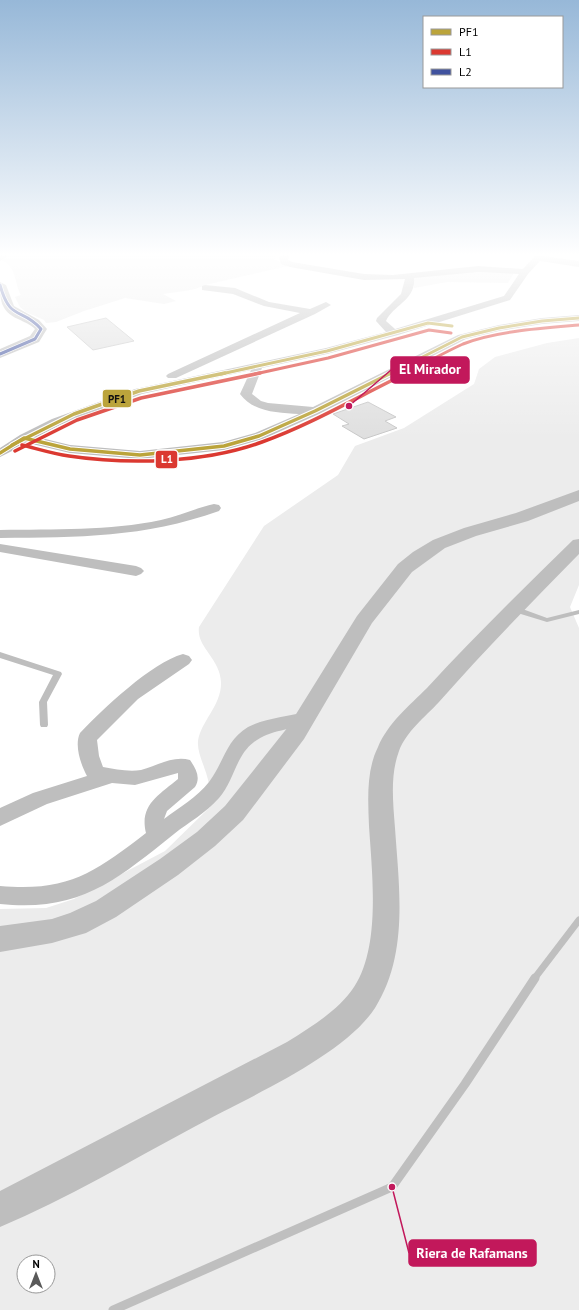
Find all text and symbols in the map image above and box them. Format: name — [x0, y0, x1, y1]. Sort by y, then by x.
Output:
legend — [423, 16, 563, 88]
text: PF1 — [459, 24, 478, 39]
text: L1 — [459, 44, 472, 59]
text: L2 — [459, 64, 472, 79]
callout: El Mirador — [391, 357, 469, 383]
text: El Mirador — [399, 360, 461, 378]
line badge: PF1 — [102, 389, 132, 408]
text: PF1 — [108, 392, 126, 406]
line badge: L1 — [155, 450, 178, 469]
text: L1 — [161, 452, 173, 466]
callout: Riera de Rafamans — [409, 1240, 536, 1266]
text: Riera de Rafamans — [416, 1244, 528, 1262]
north arrow — [16, 1254, 56, 1294]
text: N — [32, 1257, 40, 1271]

